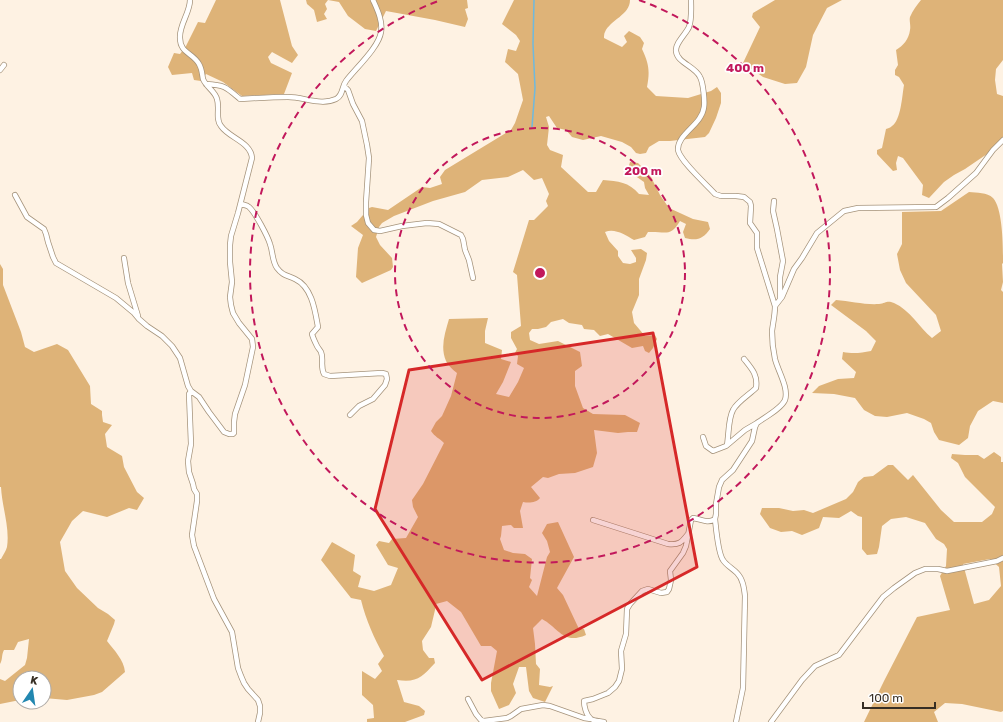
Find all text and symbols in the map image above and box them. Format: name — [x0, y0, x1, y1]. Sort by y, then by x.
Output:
text: 400 m — [726, 61, 764, 75]
text: 200 m — [624, 164, 662, 178]
centre of rings — [533, 266, 547, 280]
north arrow — [12, 670, 52, 710]
text: K — [29, 674, 40, 688]
scale bar — [863, 684, 935, 710]
text: 100 m — [869, 691, 903, 705]

